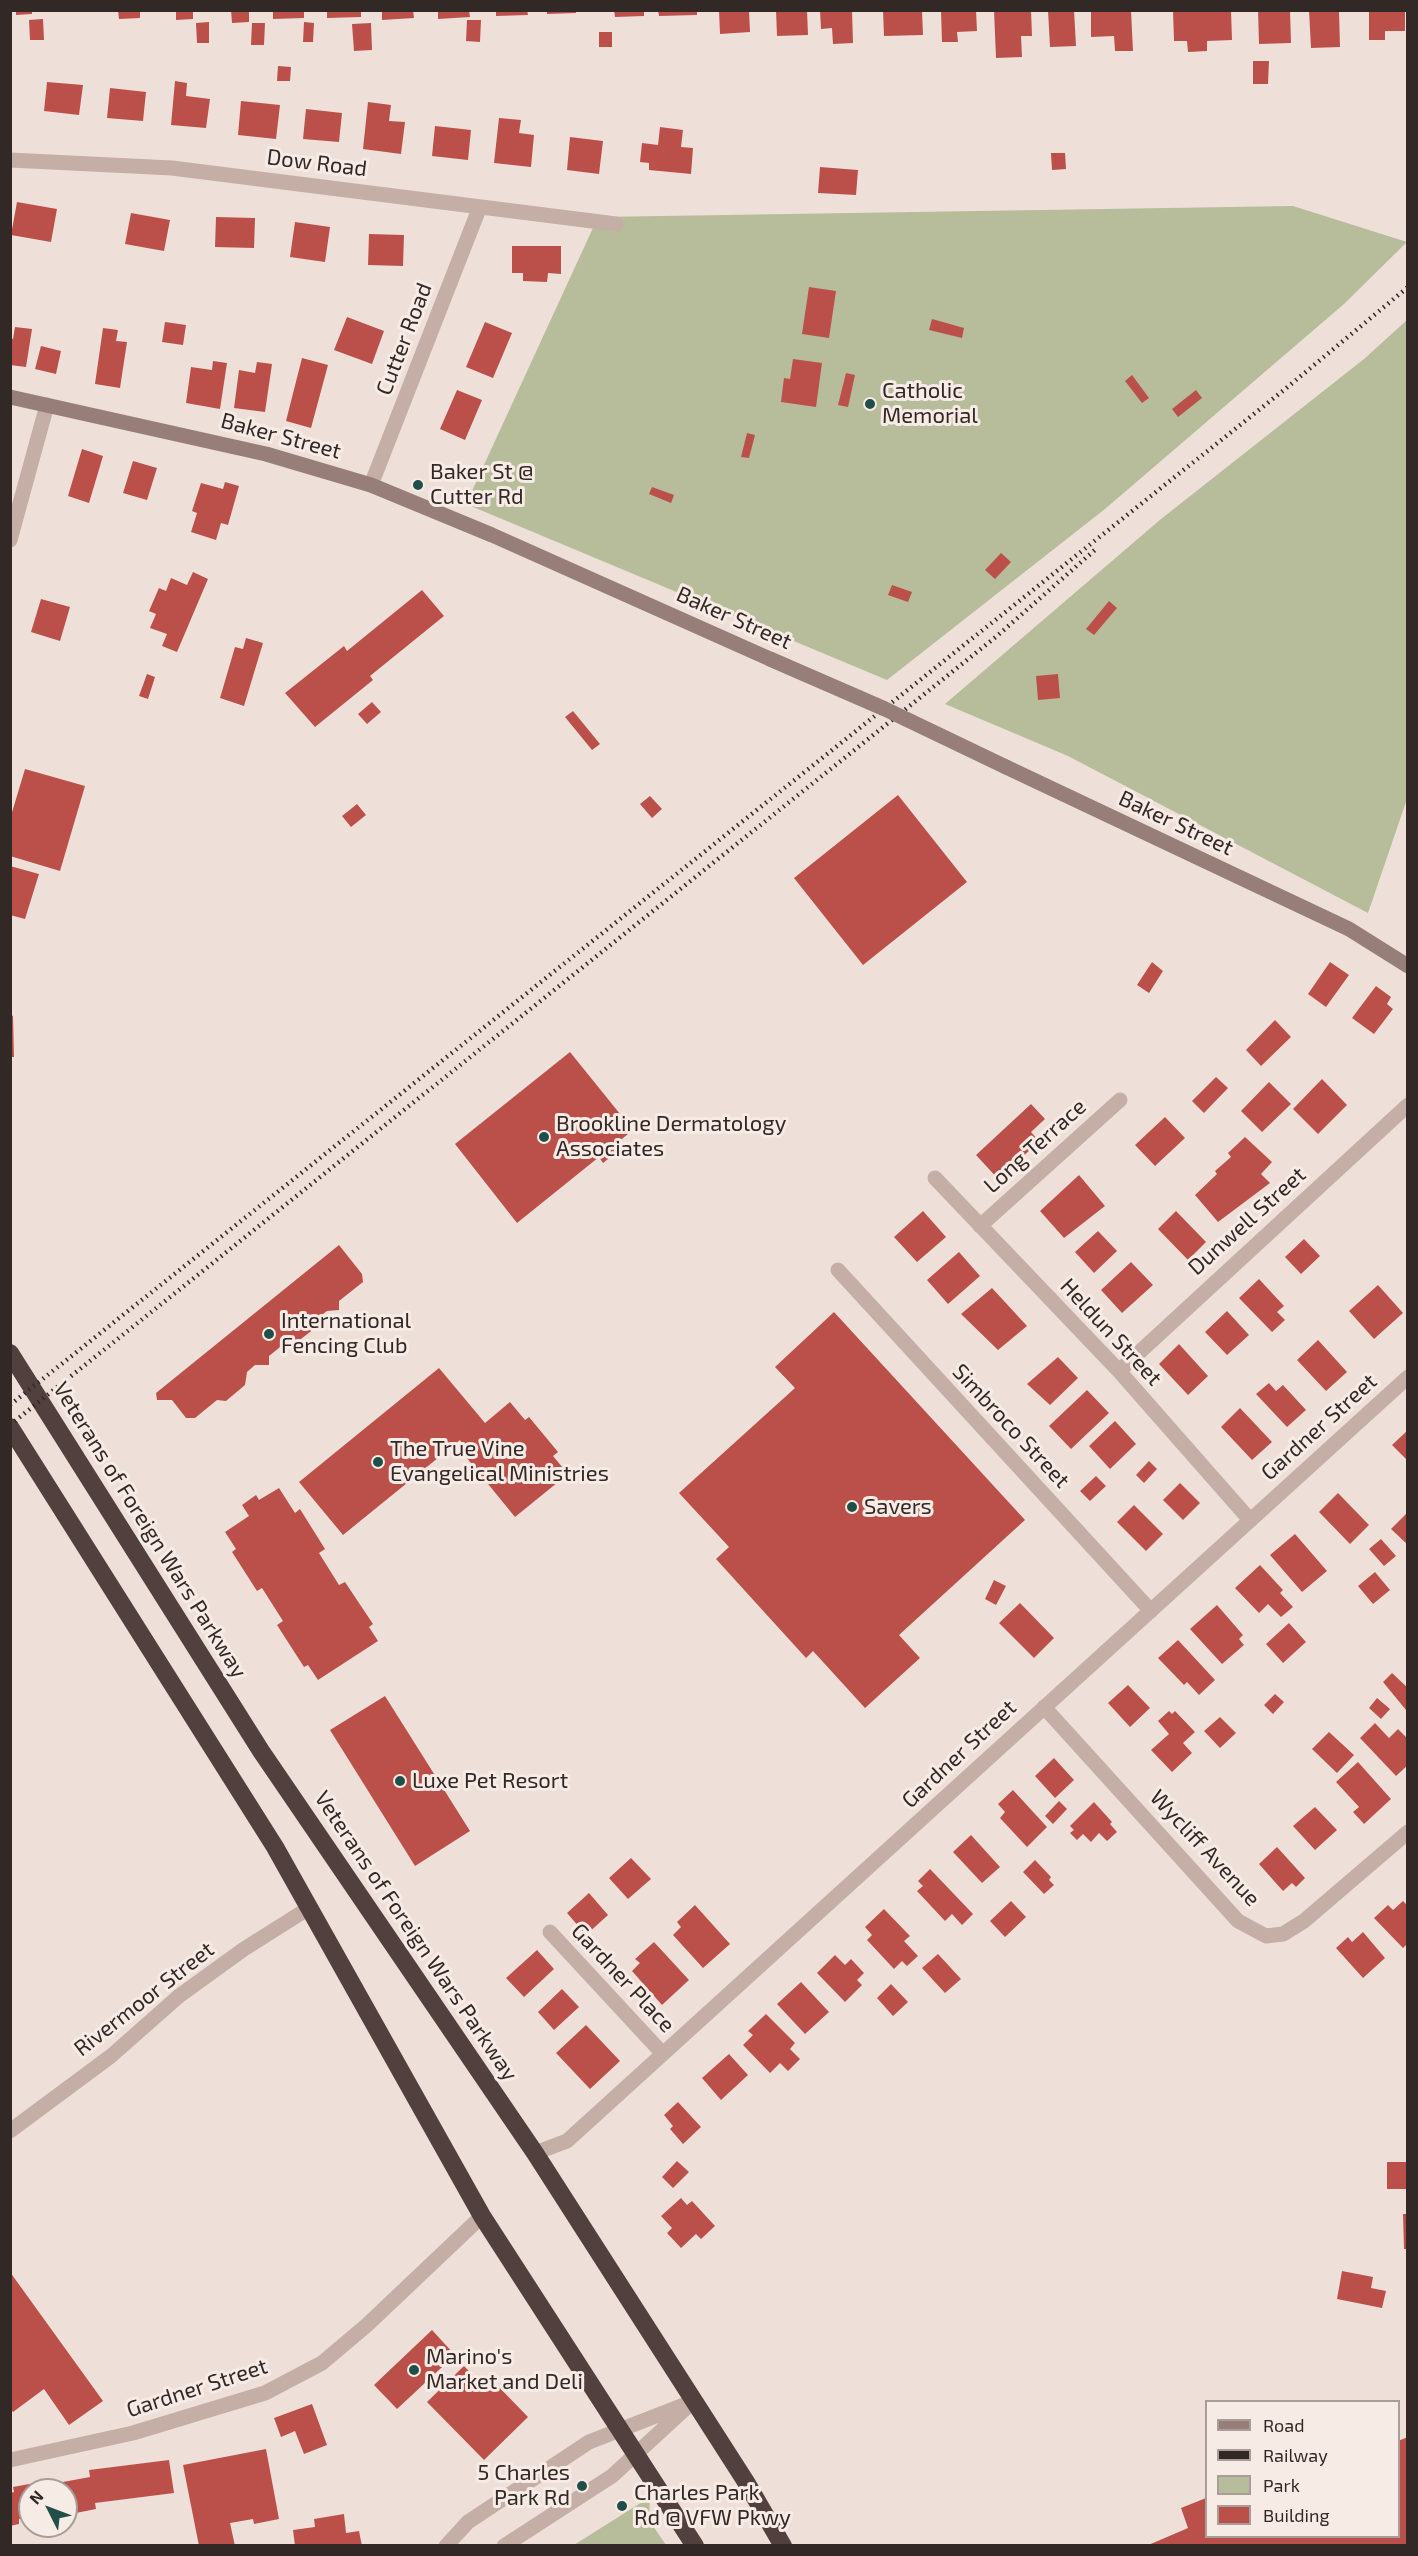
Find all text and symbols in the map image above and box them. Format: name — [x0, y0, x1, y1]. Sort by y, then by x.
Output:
street label: Dow Road — [265, 144, 369, 182]
street label: Cutter Road — [371, 279, 437, 399]
place label: Catholic Memorial — [882, 378, 978, 430]
marker: Catholic Memorial — [863, 397, 877, 411]
street label: Baker Street — [218, 407, 344, 465]
place label: Baker St @ Cutter Rd — [430, 459, 533, 511]
marker: Baker St @ Cutter Rd — [411, 478, 425, 492]
street label: Baker Street — [672, 581, 796, 655]
street label: Baker Street — [1115, 785, 1237, 861]
street label: Long Terrace — [979, 1093, 1091, 1199]
place label: Brookline Dermatology Associates — [556, 1111, 786, 1162]
marker: Brookline Dermatology Associates — [537, 1130, 551, 1144]
street label: Dunwell Street — [1183, 1161, 1311, 1281]
street label: Heldun Street — [1055, 1273, 1167, 1391]
place label: International Fencing Club — [281, 1308, 411, 1360]
marker: International Fencing Club — [262, 1327, 276, 1341]
street label: Simbroco Street — [947, 1359, 1075, 1493]
street label: Gardner Street — [1256, 1368, 1382, 1486]
street label: Veterans of Foreign Wars Parkway — [48, 1377, 252, 1683]
place label: The True Vine Evangelical Ministries — [390, 1436, 609, 1488]
marker: The True Vine Evangelical Ministries — [371, 1455, 385, 1469]
place label: Savers — [864, 1494, 932, 1520]
marker: Savers — [845, 1500, 859, 1514]
street label: Gardner Street — [896, 1694, 1022, 1814]
place label: Luxe Pet Resort — [412, 1768, 568, 1794]
marker: Luxe Pet Resort — [393, 1774, 407, 1788]
street label: Wycliff Avenue — [1144, 1784, 1266, 1912]
street label: Veterans of Foreign Wars Parkway — [309, 1786, 523, 2086]
street label: Gardner Place — [566, 1918, 680, 2038]
street label: Rivermoor Street — [69, 1936, 219, 2062]
place label: Marino's Market and Deli — [426, 2344, 583, 2396]
street label: Gardner Street — [123, 2353, 271, 2423]
marker: Marino's Market and Deli — [407, 2363, 421, 2377]
legend — [1205, 2400, 1400, 2538]
text: Road — [1263, 2414, 1304, 2436]
text: Railway — [1263, 2444, 1328, 2466]
place label: 5 Charles Park Rd — [478, 2460, 570, 2512]
text: Park — [1263, 2474, 1300, 2496]
north arrow — [18, 2478, 78, 2538]
marker: 5 Charles Park Rd — [575, 2479, 589, 2493]
place label: Charles Park Rd @ VFW Pkwy — [634, 2480, 791, 2532]
text: N — [25, 2486, 47, 2508]
marker: Charles Park Rd @ VFW Pkwy — [615, 2499, 629, 2513]
text: Building — [1263, 2504, 1330, 2526]

